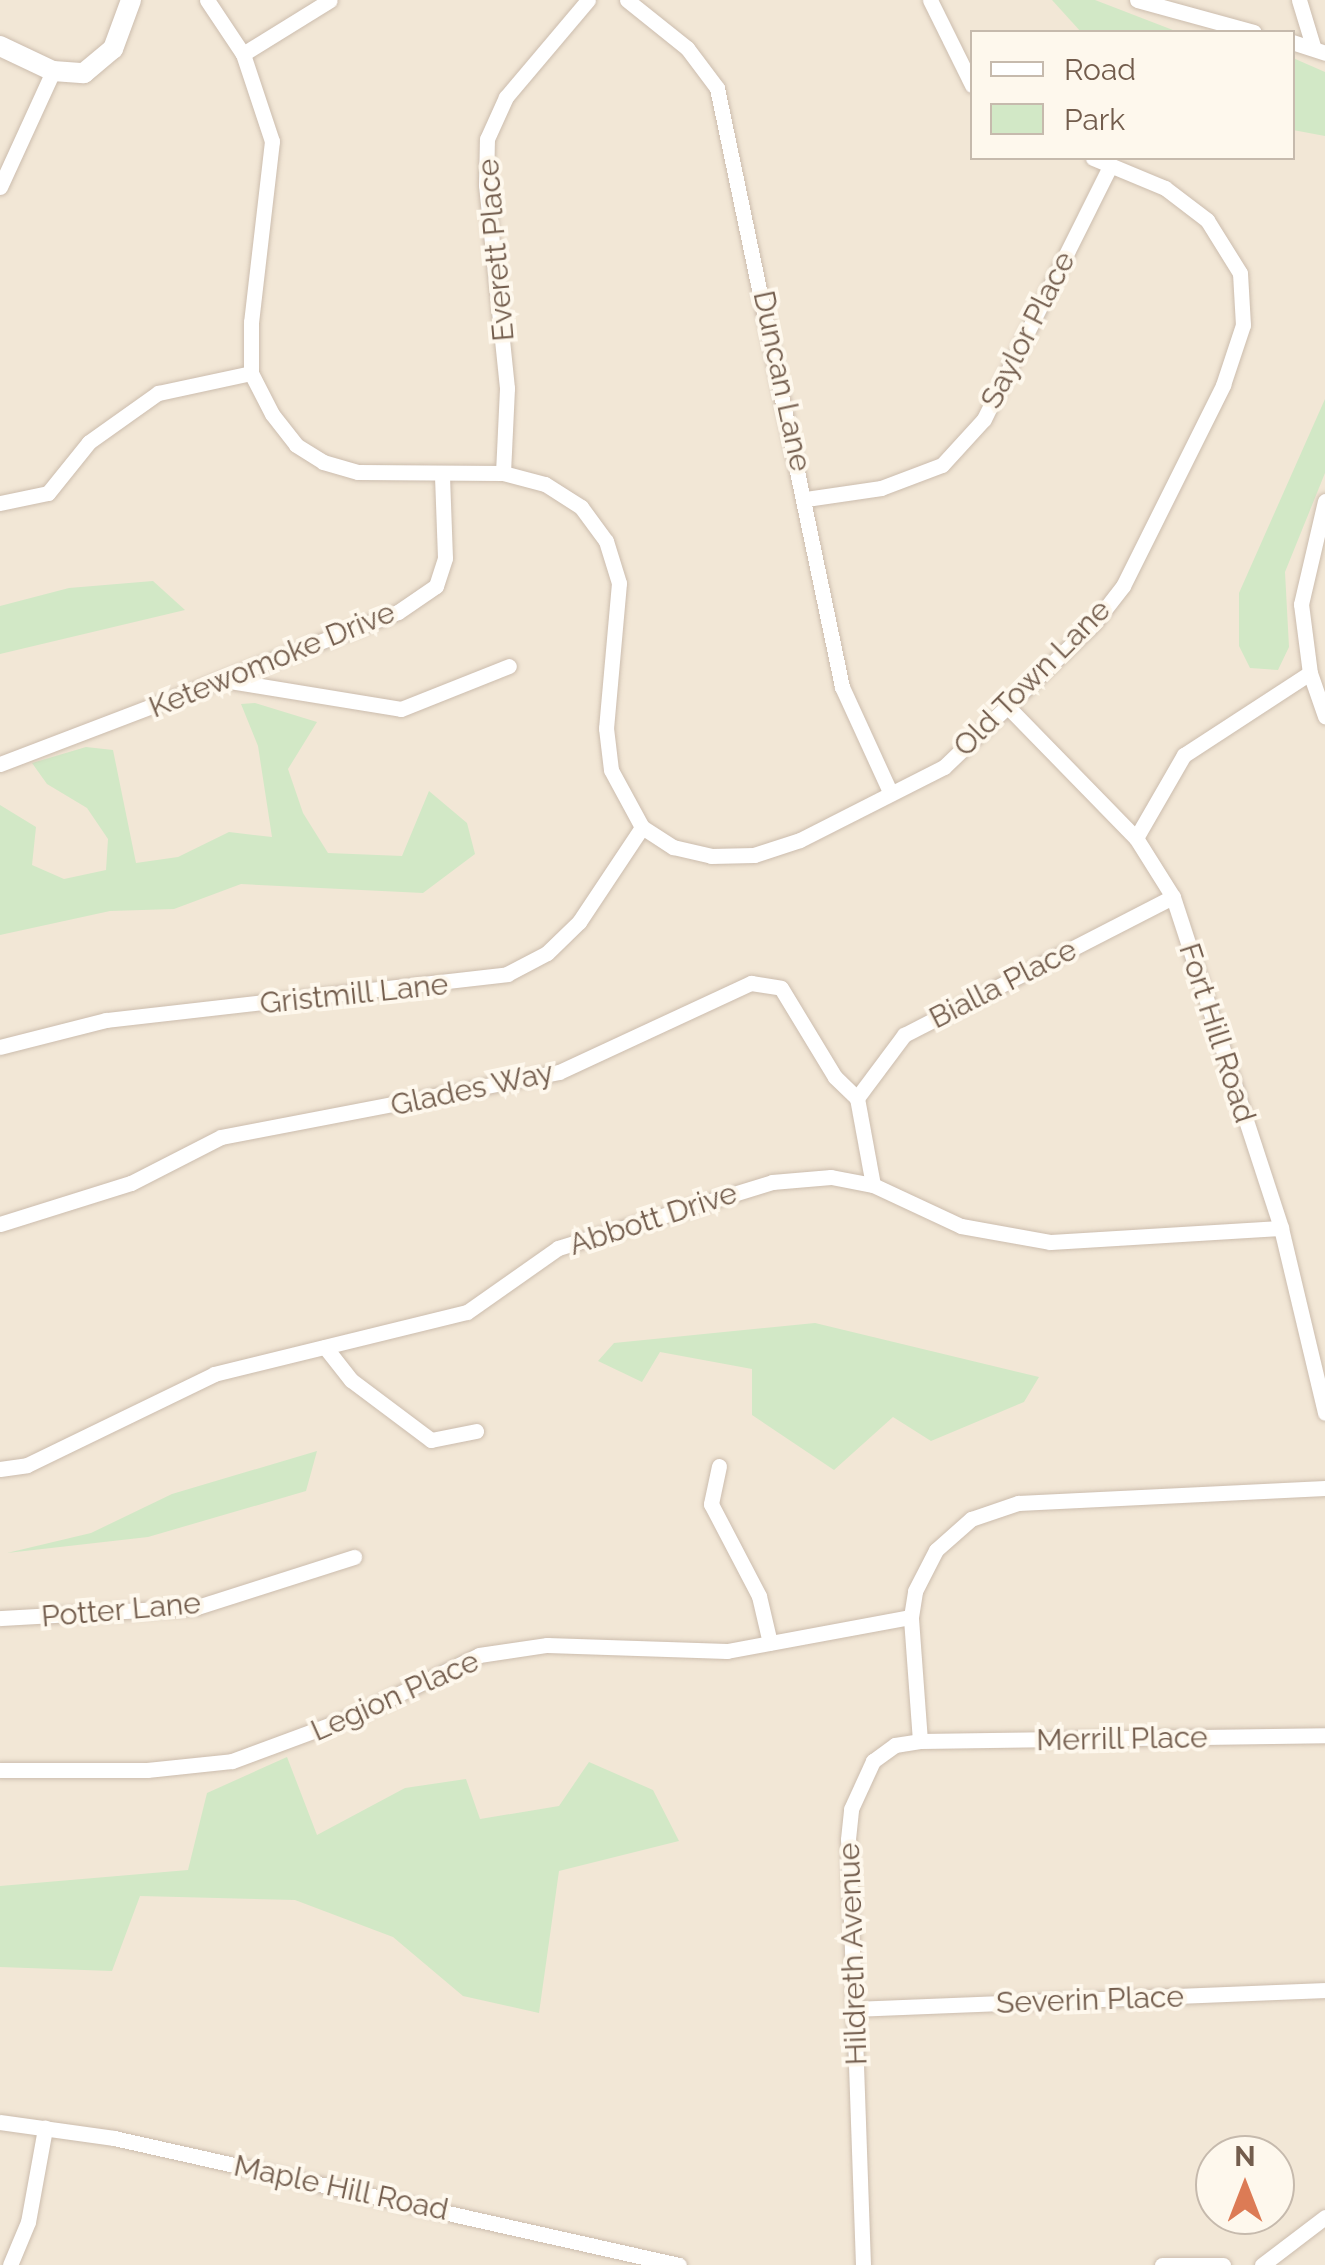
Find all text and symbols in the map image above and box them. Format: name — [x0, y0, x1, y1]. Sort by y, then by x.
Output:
legend — [970, 30, 1295, 160]
text: Road — [1064, 52, 1136, 87]
text: Park — [1064, 102, 1125, 137]
street label: Everett Place — [470, 157, 522, 343]
street label: Saylor Place — [973, 245, 1083, 415]
street label: Duncan Lane — [745, 287, 819, 475]
street label: Old Town Lane — [946, 592, 1118, 764]
street label: Ketewomoke Drive — [144, 594, 400, 726]
street label: Bialla Place — [923, 932, 1083, 1036]
street label: Fort Hill Road — [1171, 938, 1263, 1128]
street label: Gristmill Lane — [258, 966, 450, 1022]
street label: Glades Way — [387, 1054, 557, 1124]
street label: Abbott Drive — [565, 1175, 741, 1263]
street label: Potter Lane — [39, 1585, 203, 1635]
street label: Legion Place — [305, 1643, 485, 1749]
street label: Merrill Place — [1036, 1719, 1208, 1759]
street label: Hildreth Avenue — [831, 1842, 875, 2066]
street label: Severin Place — [996, 1979, 1184, 2021]
north arrow — [1195, 2135, 1295, 2235]
text: N — [1234, 2140, 1256, 2173]
street label: Maple Hill Road — [230, 2148, 452, 2228]

